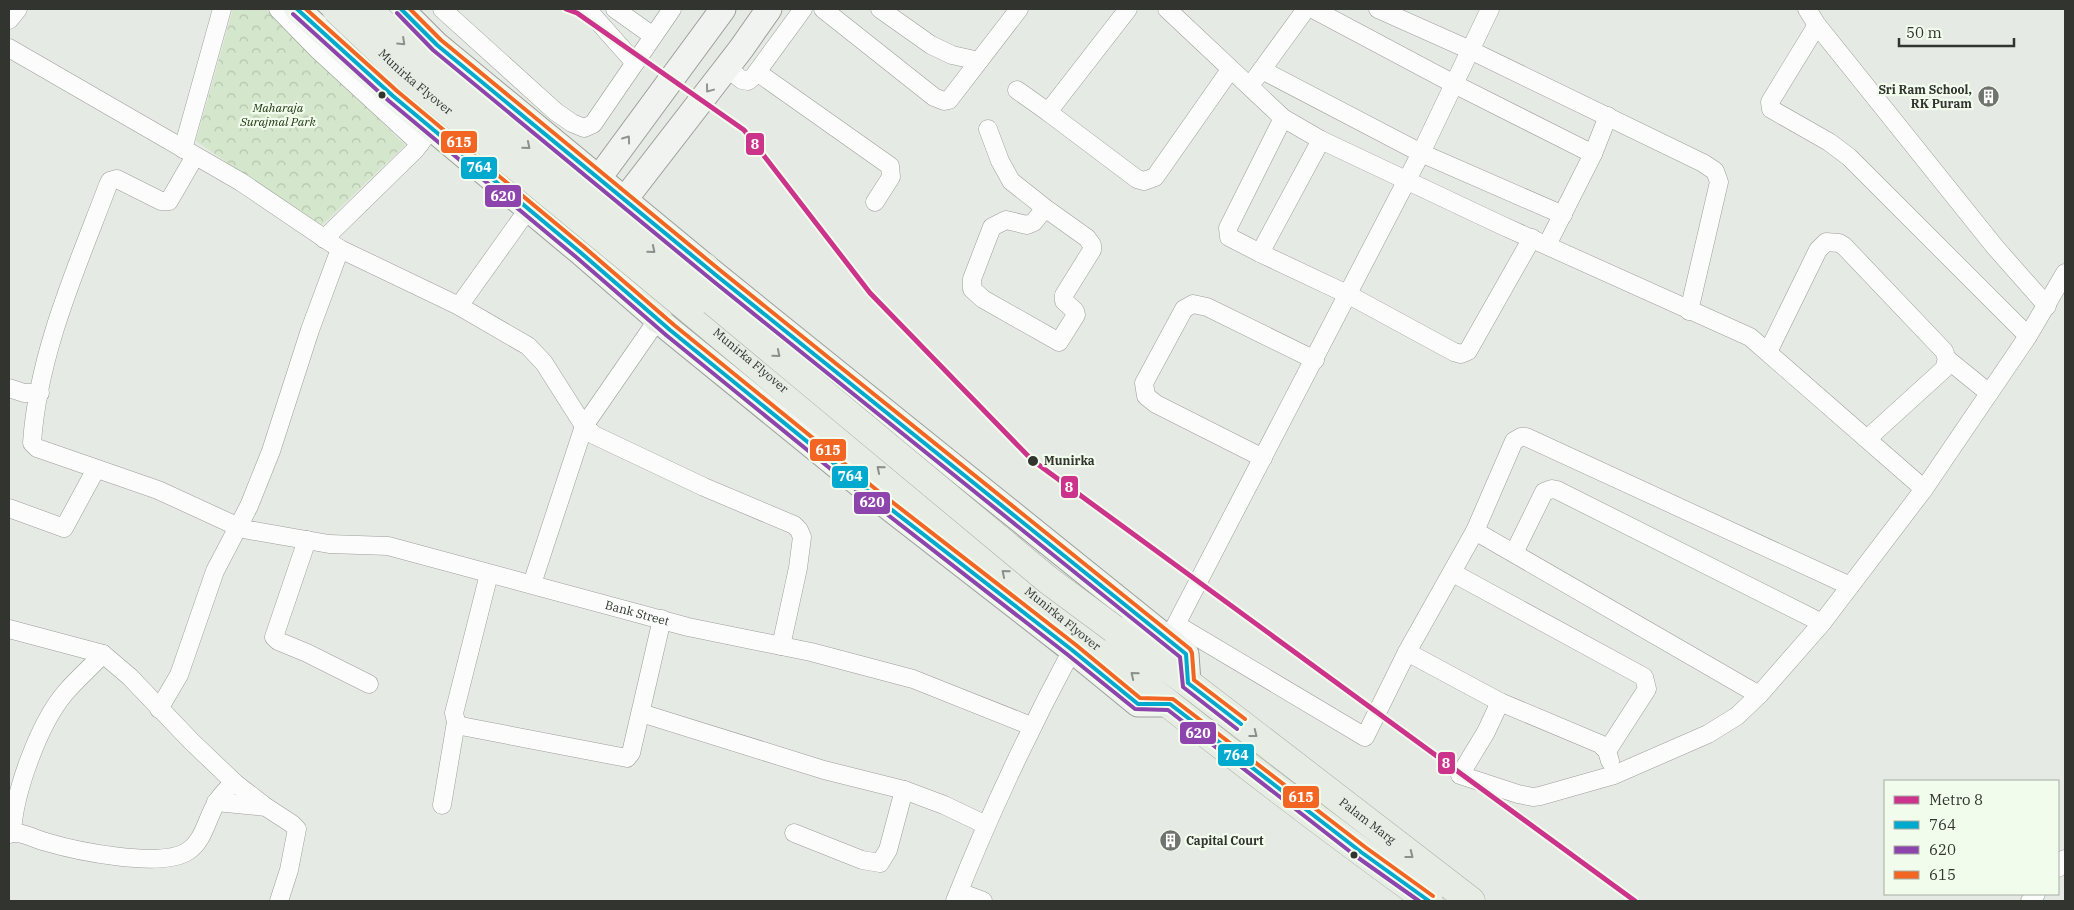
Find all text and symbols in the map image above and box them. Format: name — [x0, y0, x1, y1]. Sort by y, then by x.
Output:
scale bar — [1899, 15, 2014, 47]
text: 50 m — [1906, 23, 1942, 42]
one-way arrow — [397, 36, 406, 45]
street label: Munirka Flyover — [376, 46, 456, 118]
place label: Sri Ram School, RK Puram — [1878, 82, 1972, 111]
one-way arrow — [706, 83, 715, 93]
building icon: Sri Ram School, RK Puram — [1976, 85, 2000, 109]
unlabelled marker — [377, 90, 387, 100]
park label: Maharaja Surajmal Park — [239, 100, 317, 129]
line badge: 615 — [440, 130, 478, 154]
line badge: 8 — [745, 132, 765, 156]
text: 615 — [446, 133, 472, 151]
one-way arrow — [621, 135, 630, 145]
text: 8 — [751, 135, 759, 153]
one-way arrow — [521, 141, 530, 149]
line badge: 764 — [460, 156, 498, 180]
text: 764 — [466, 158, 492, 176]
line badge: 620 — [484, 184, 522, 208]
text: 620 — [490, 187, 516, 205]
one-way arrow — [646, 244, 655, 252]
street label: Munirka Flyover — [710, 325, 792, 396]
one-way arrow — [771, 348, 780, 356]
line badge: 615 — [809, 438, 847, 462]
text: 615 — [815, 441, 841, 459]
place label: Munirka — [1044, 453, 1095, 468]
marker: Munirka — [1026, 454, 1040, 468]
line badge: 764 — [831, 465, 869, 489]
text: 764 — [837, 467, 863, 485]
one-way arrow — [877, 467, 886, 475]
line badge: 8 — [1060, 475, 1079, 499]
text: 8 — [1065, 478, 1073, 496]
line badge: 620 — [853, 491, 891, 515]
text: 620 — [859, 493, 885, 511]
one-way arrow — [1002, 569, 1011, 578]
street label: Munirka Flyover — [1022, 583, 1104, 654]
street label: Bank Street — [604, 597, 671, 629]
one-way arrow — [1131, 672, 1140, 681]
line badge: 620 — [1179, 721, 1217, 745]
text: 620 — [1185, 724, 1211, 742]
one-way arrow — [1248, 728, 1258, 737]
line badge: 764 — [1217, 743, 1255, 767]
text: 764 — [1223, 746, 1249, 764]
line badge: 8 — [1437, 751, 1456, 775]
text: 8 — [1442, 754, 1450, 772]
legend — [1884, 780, 2059, 895]
line badge: 615 — [1282, 785, 1320, 809]
text: 615 — [1288, 788, 1314, 806]
text: Metro 8 — [1929, 790, 1983, 809]
street label: Palam Marg — [1336, 794, 1399, 847]
text: 764 — [1929, 815, 1956, 834]
building icon: Capital Court — [1158, 829, 1182, 853]
place label: Capital Court — [1186, 833, 1264, 848]
text: 620 — [1929, 840, 1956, 859]
unlabelled marker — [1349, 850, 1359, 860]
one-way arrow — [1404, 850, 1413, 858]
text: 615 — [1929, 865, 1956, 884]

